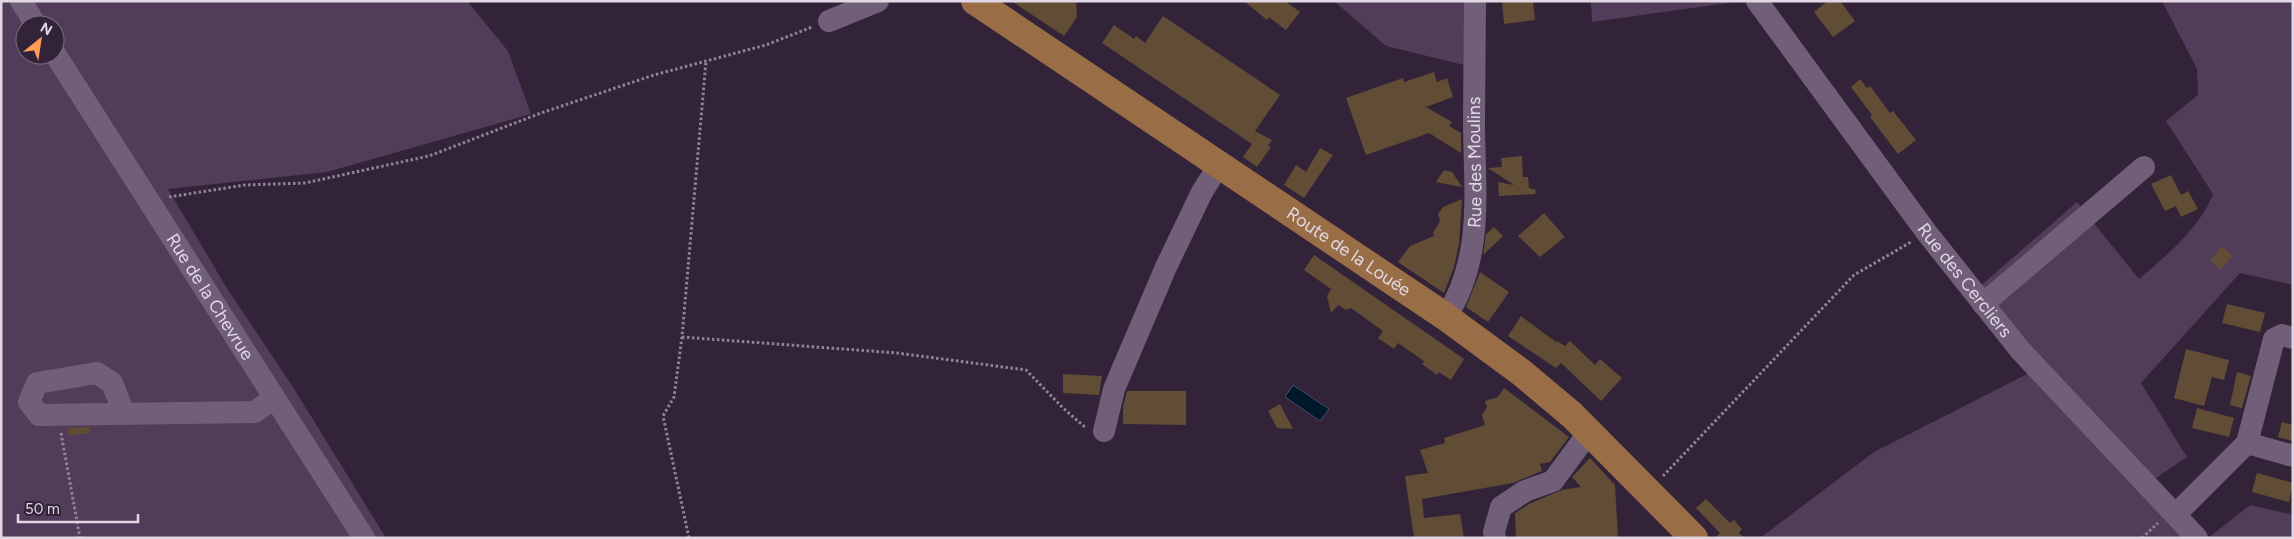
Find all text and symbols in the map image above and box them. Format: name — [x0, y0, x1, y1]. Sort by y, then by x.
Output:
north arrow — [15, 15, 65, 65]
text: N — [37, 19, 55, 39]
street label: Rue des Moulins — [1463, 97, 1486, 229]
street label: Route de la Louée — [1282, 202, 1415, 301]
street label: Rue des Cercliers — [1912, 219, 2017, 342]
street label: Rue de la Chevrue — [161, 229, 259, 364]
scale bar — [18, 492, 138, 524]
text: 50 m — [25, 500, 60, 518]

